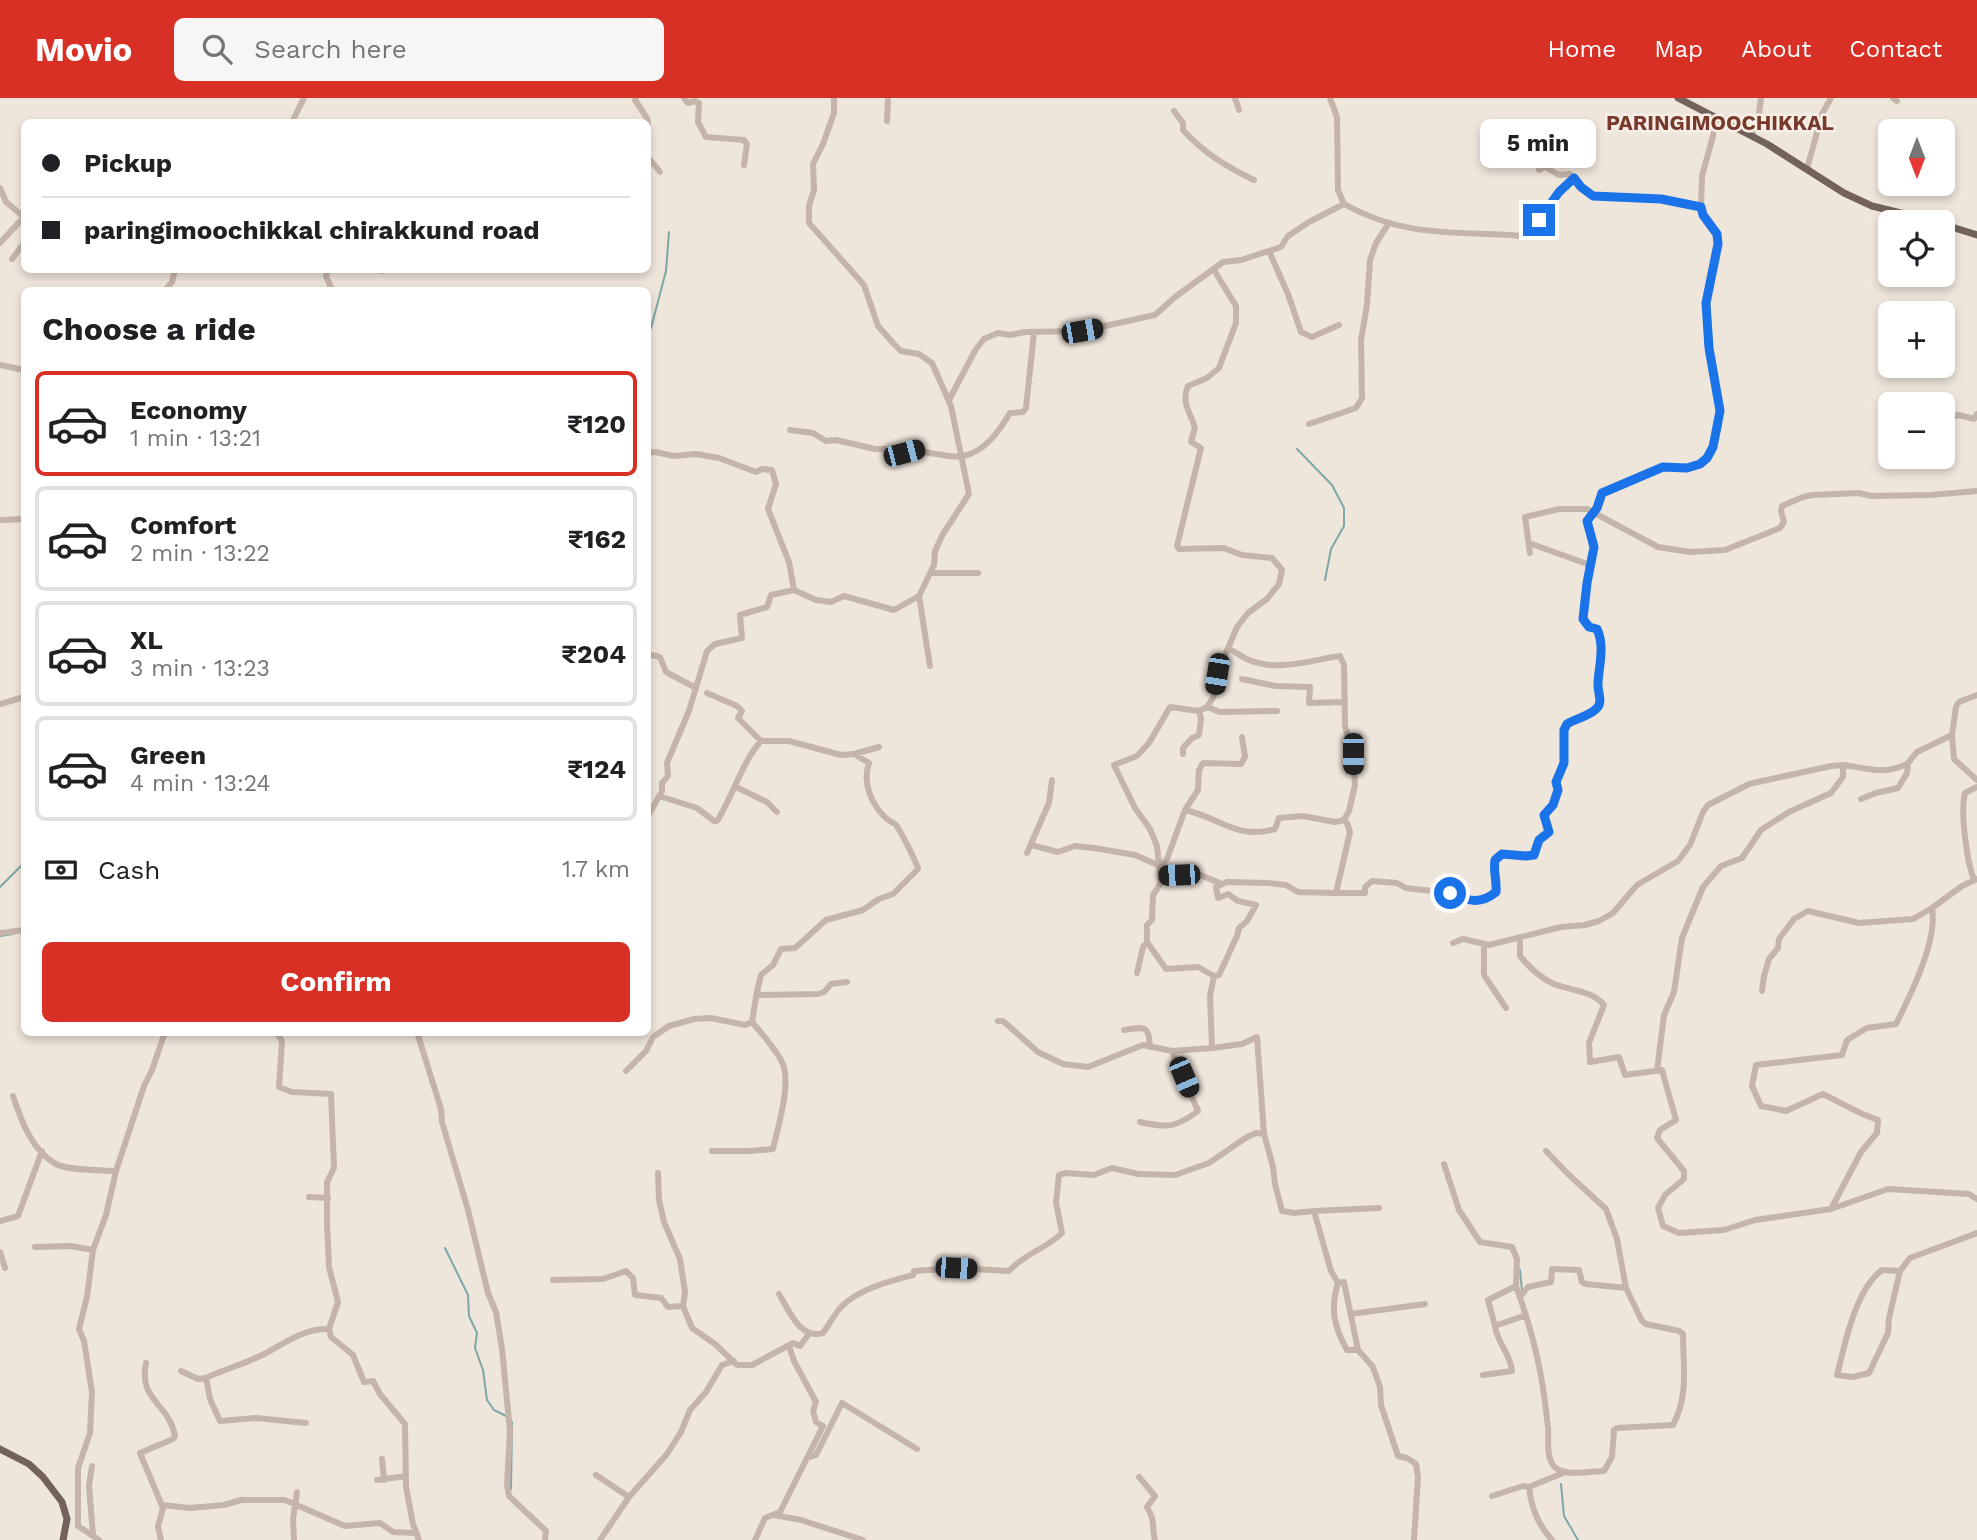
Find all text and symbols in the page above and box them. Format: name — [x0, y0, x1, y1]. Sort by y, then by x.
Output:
search box — [174, 18, 664, 81]
text: Movio — [35, 30, 132, 69]
icon: search — [198, 30, 236, 68]
text: Search here — [254, 34, 407, 64]
text: Home — [1548, 35, 1616, 63]
text: Map — [1654, 35, 1703, 63]
text: About — [1741, 35, 1811, 63]
text: Contact — [1849, 35, 1942, 63]
district label: PARINGIMOOCHIKKAL — [1606, 110, 1834, 135]
callout: 5 min — [1481, 118, 1597, 167]
north arrow — [1878, 119, 1955, 196]
map controls — [1878, 119, 1955, 469]
text: 5 min — [1507, 130, 1569, 157]
text: Pickup — [84, 148, 172, 178]
route end — [1523, 204, 1555, 236]
button: locate — [1878, 210, 1955, 287]
text: paringimoochikkal chirakkund road — [84, 215, 540, 245]
button: + — [1878, 301, 1955, 378]
text: Choose a ride — [42, 310, 256, 348]
car — [1060, 317, 1105, 345]
icon: car — [46, 392, 109, 455]
button: − — [1878, 392, 1955, 469]
text: Economy — [130, 395, 247, 425]
text: ₹120 — [567, 409, 626, 439]
text: 1 min · 13:21 — [130, 425, 261, 452]
car — [881, 437, 928, 469]
icon: car — [46, 507, 109, 570]
text: Comfort — [130, 510, 236, 540]
text: ₹162 — [568, 524, 626, 554]
text: 2 min · 13:22 — [130, 540, 270, 567]
icon: car — [46, 622, 109, 685]
text: XL — [130, 625, 163, 655]
text: ₹204 — [561, 639, 626, 669]
car — [1204, 652, 1231, 696]
text: 3 min · 13:23 — [130, 655, 270, 682]
car — [1343, 733, 1364, 775]
icon: car — [46, 737, 109, 800]
text: Green — [130, 740, 206, 770]
text: ₹124 — [567, 754, 626, 784]
text: 4 min · 13:24 — [130, 770, 271, 797]
icon: cash — [42, 851, 80, 889]
text: Cash — [98, 855, 160, 885]
text: 1.7 km — [562, 856, 630, 883]
car — [1158, 864, 1201, 886]
route start — [1434, 877, 1466, 909]
button: Confirm — [42, 942, 630, 1022]
car — [1167, 1054, 1202, 1100]
car — [935, 1256, 978, 1280]

